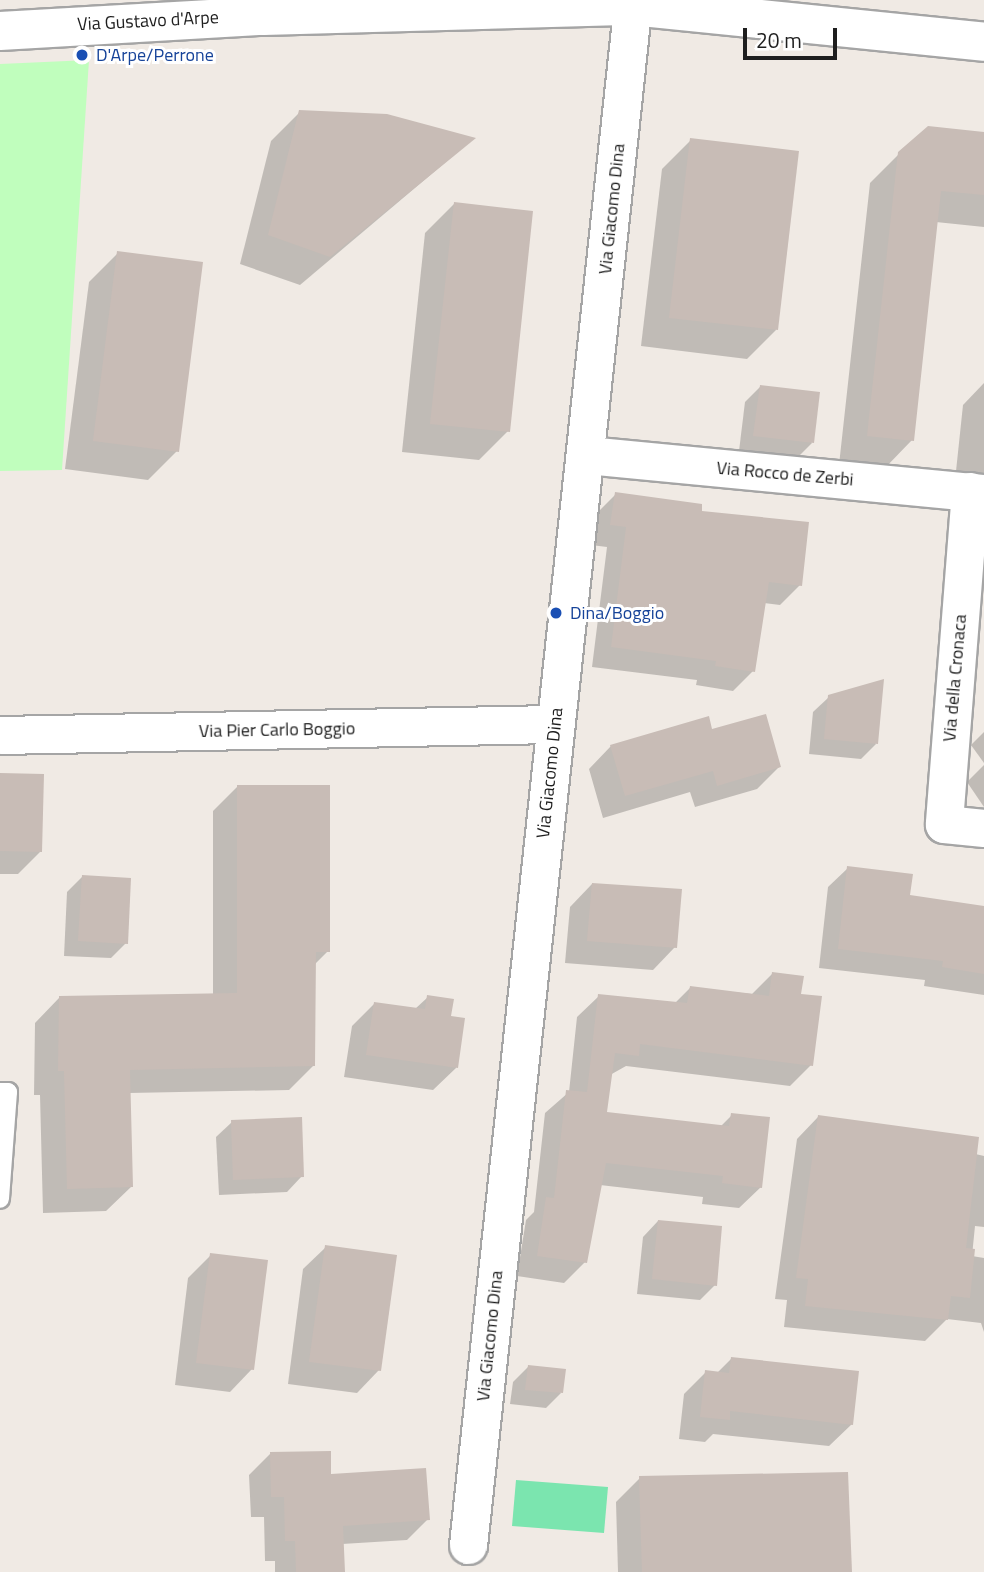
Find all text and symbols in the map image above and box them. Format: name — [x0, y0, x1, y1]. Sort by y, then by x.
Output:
street label: Via Gustavo d'Arpe — [77, 7, 219, 35]
scale bar — [746, 14, 841, 58]
text: 20 m — [756, 24, 802, 56]
place label: D'Arpe/Perrone — [96, 44, 214, 66]
marker: D'Arpe/Perrone — [74, 47, 90, 63]
street label: Via Giacomo Dina — [594, 143, 630, 275]
street label: Via Rocco de Zerbi — [716, 457, 854, 491]
place label: Dina/Boggio — [570, 602, 664, 624]
marker: Dina/Boggio — [548, 605, 564, 621]
street label: Via della Cronaca — [939, 613, 971, 743]
street label: Via Giacomo Dina — [532, 707, 568, 839]
street label: Via Pier Carlo Boggio — [199, 718, 355, 742]
street label: Via Giacomo Dina — [472, 1270, 508, 1402]

